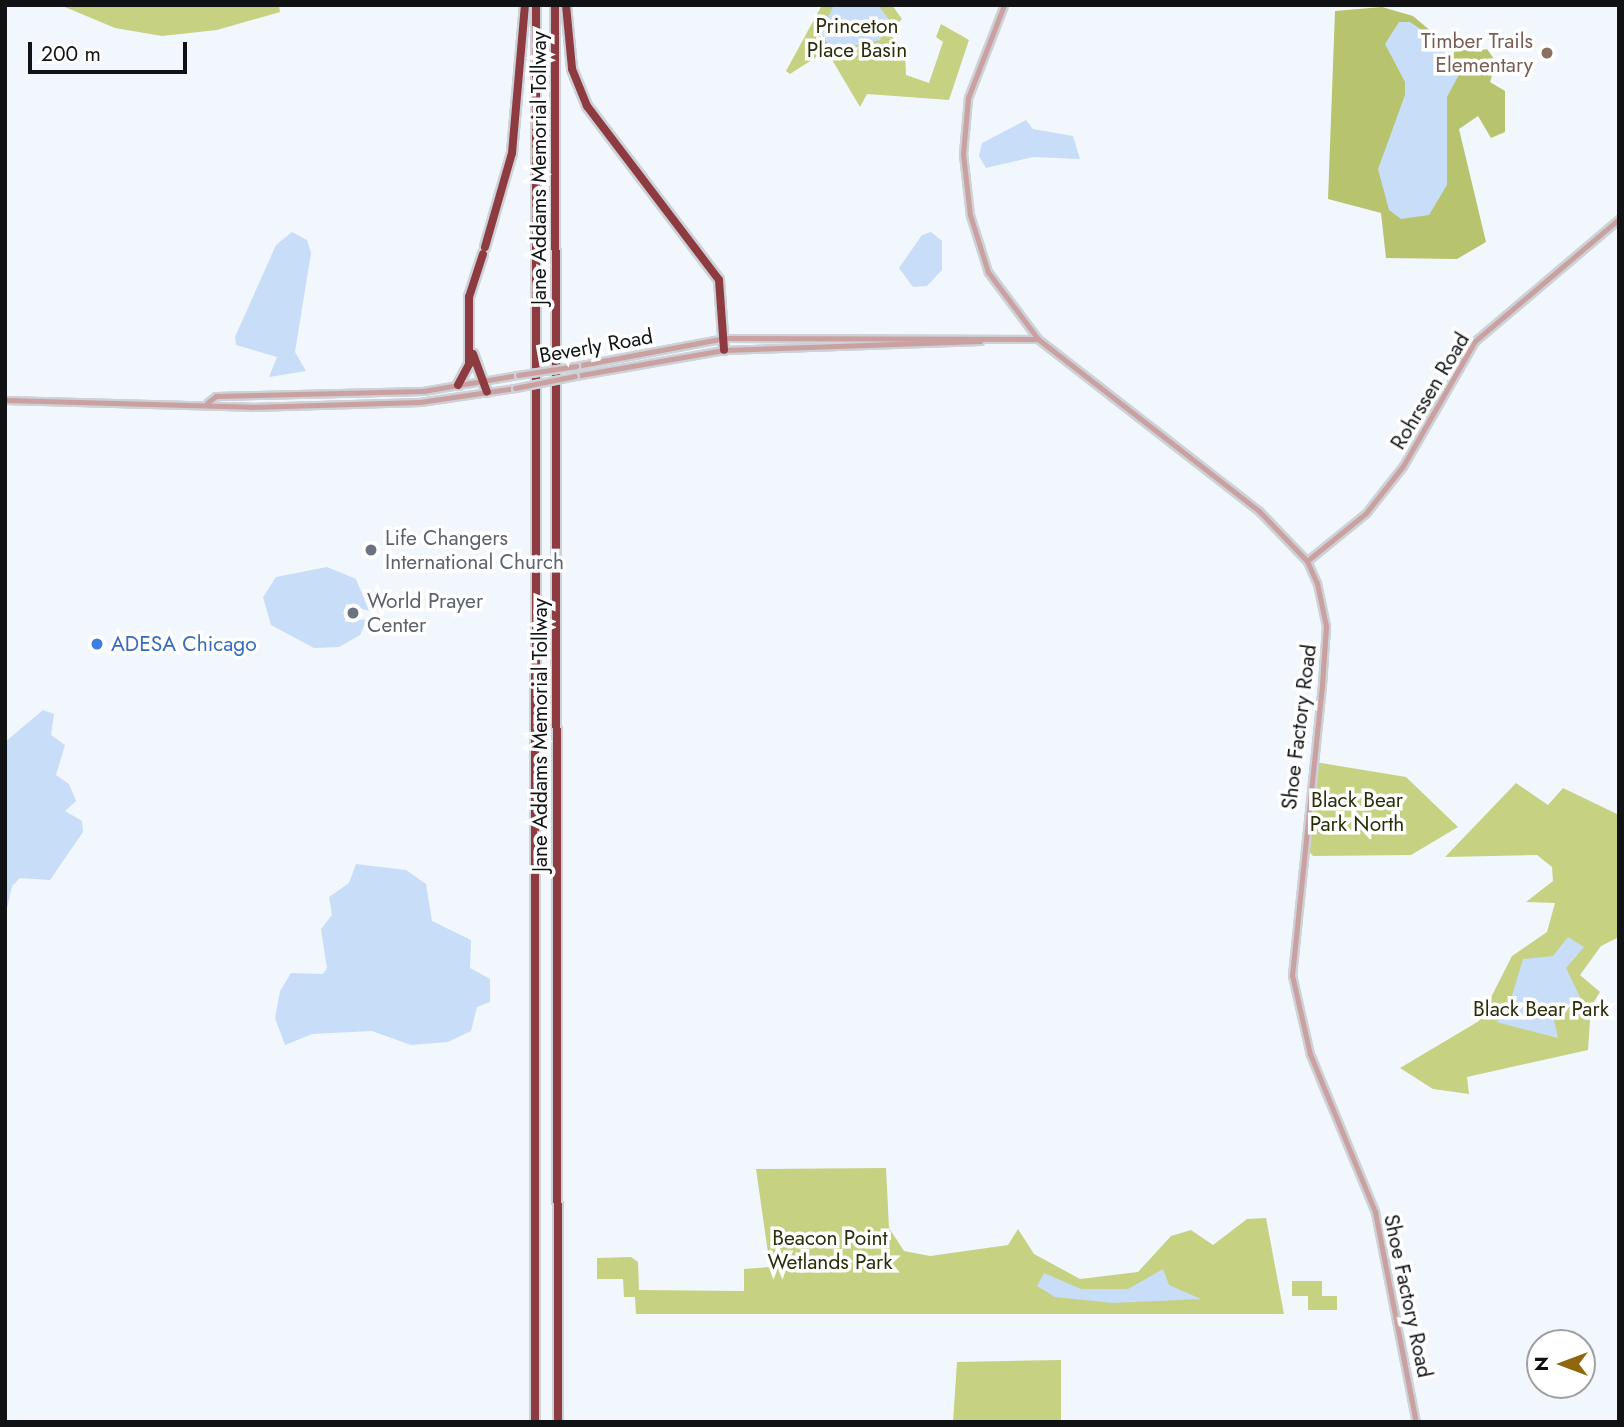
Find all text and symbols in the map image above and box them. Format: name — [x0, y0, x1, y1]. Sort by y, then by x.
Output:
park label: Princeton Place Basin — [807, 13, 907, 63]
scale bar — [32, 28, 191, 72]
place label: Timber Trails Elementary — [1421, 28, 1533, 78]
street label: Jane Addams Memorial Tollway — [526, 31, 552, 305]
text: 200 m — [41, 39, 101, 69]
marker: Timber Trails Elementary — [1539, 45, 1555, 61]
street label: Beverly Road — [537, 324, 655, 368]
street label: Rohrssen Road — [1385, 328, 1475, 454]
place label: Life Changers International Church — [385, 525, 564, 575]
marker: Life Changers International Church — [363, 542, 379, 558]
place label: World Prayer Center — [367, 588, 483, 638]
street label: Jane Addams Memorial Tollway — [527, 598, 553, 872]
marker: World Prayer Center — [345, 605, 361, 621]
place label: ADESA Chicago — [111, 631, 257, 657]
marker: ADESA Chicago — [89, 636, 105, 652]
street label: Shoe Factory Road — [1276, 643, 1322, 811]
park label: Black Bear Park North — [1310, 787, 1404, 837]
park label: Black Bear Park — [1473, 996, 1609, 1022]
street label: Shoe Factory Road — [1378, 1212, 1438, 1380]
park label: Beacon Point Wetlands Park — [767, 1225, 893, 1275]
north arrow — [1526, 1329, 1596, 1399]
text: N — [1528, 1356, 1555, 1372]

